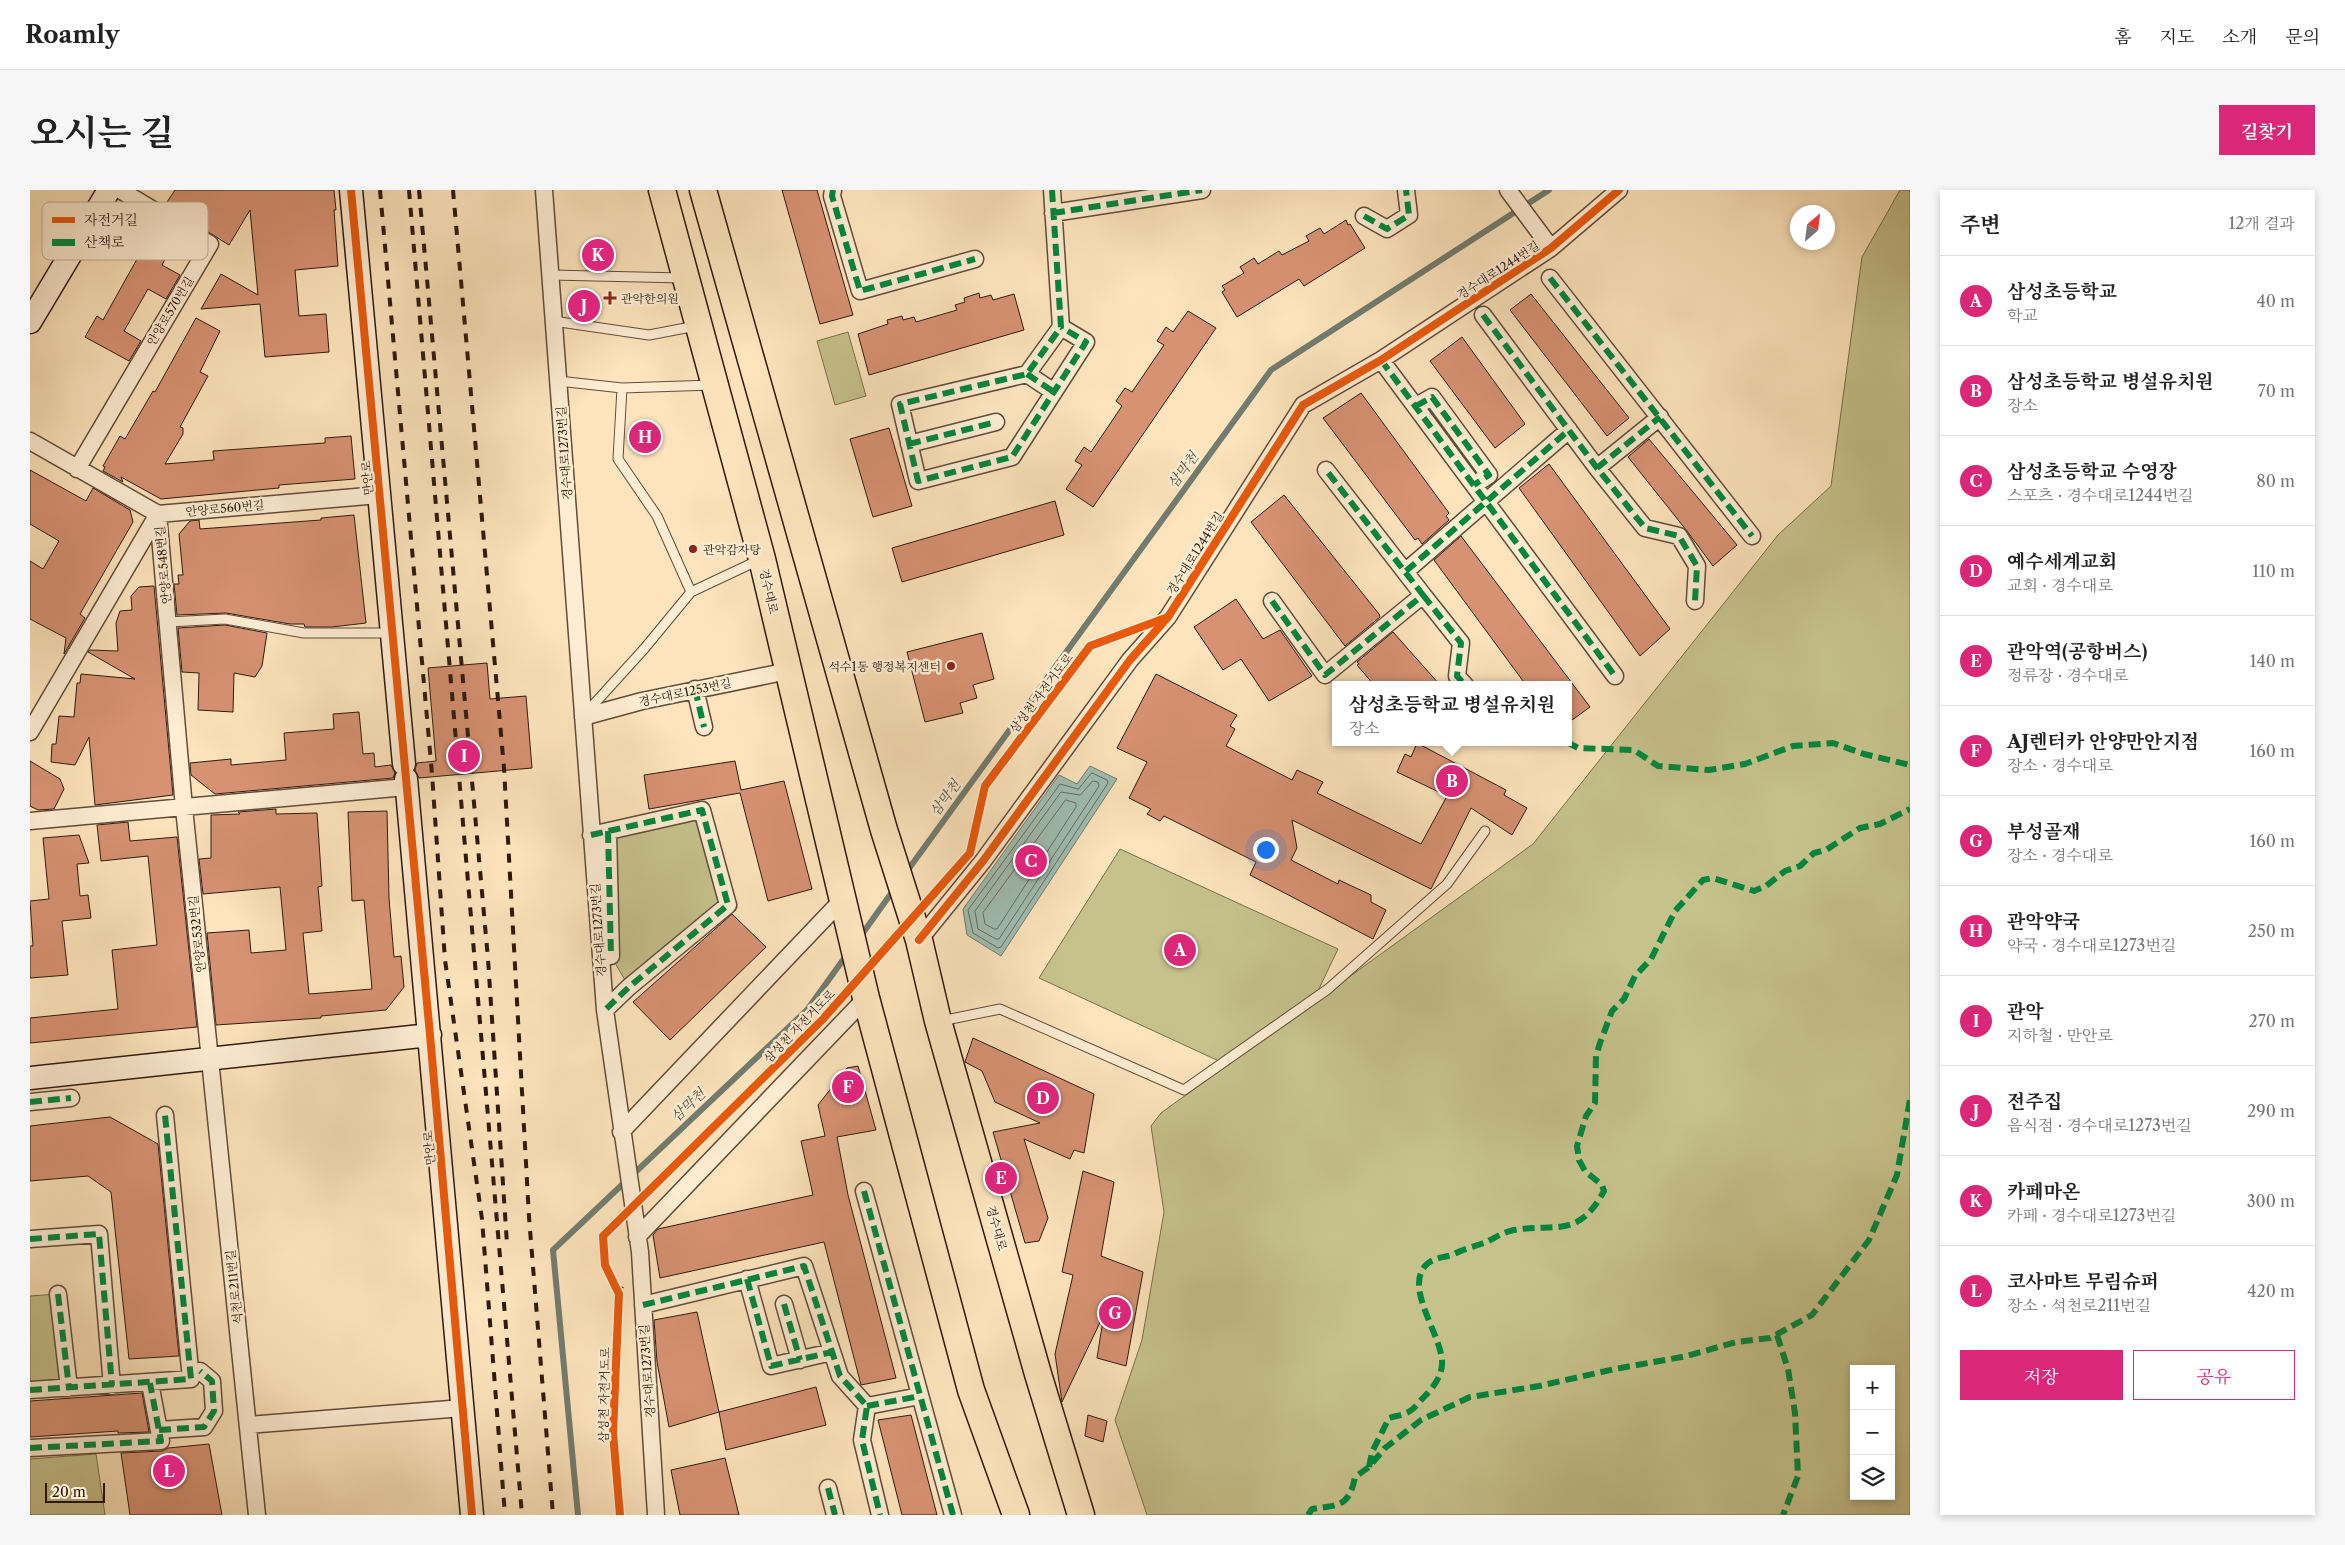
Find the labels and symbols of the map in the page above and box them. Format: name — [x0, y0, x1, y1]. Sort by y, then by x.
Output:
legend — [42, 202, 208, 260]
north arrow — [1790, 205, 1835, 250]
text: 자전거길 — [84, 211, 138, 229]
text: 산책로 — [84, 233, 125, 251]
pin: K — [582, 236, 614, 274]
street label: 경수대로1244번길 — [1454, 238, 1542, 302]
street label: 안양로570번길 — [143, 274, 197, 348]
pin: J — [568, 287, 600, 325]
marker: 관악한의원 — [603, 291, 617, 305]
place label: 관악한의원 — [621, 291, 679, 306]
street label: 경수대로1273번길 — [553, 406, 575, 500]
pin: H — [629, 418, 661, 456]
water label: 삼막천 — [1164, 447, 1203, 492]
street label: 만안로 — [358, 460, 376, 496]
street label: 안양로560번길 — [185, 497, 265, 519]
street label: 경수대로1244번길 — [1163, 509, 1227, 597]
street label: 안양로548번길 — [152, 525, 174, 605]
place label: 관악감자탕 — [703, 542, 761, 557]
marker: 관악감자탕 — [687, 543, 699, 555]
street label: 경수대로 — [756, 567, 782, 616]
street label: 삼성천 자전거도로 — [1006, 650, 1076, 736]
place label: 석수1동 행정복지센터 — [828, 659, 941, 674]
marker: 석수1동 행정복지센터 — [945, 660, 957, 672]
street label: 경수대로1253번길 — [637, 675, 733, 709]
pin: I — [448, 737, 480, 775]
pin: B — [1436, 762, 1468, 800]
water label: 삼막천 — [926, 775, 965, 820]
your location — [1253, 837, 1279, 863]
pin: C — [1015, 842, 1047, 880]
street label: 경수대로1273번길 — [587, 883, 609, 977]
street label: 안양로532번길 — [185, 894, 209, 974]
pin: A — [1164, 931, 1196, 969]
street label: 삼성천 자전거도로 — [760, 986, 838, 1066]
pin: F — [832, 1068, 864, 1106]
pin: D — [1027, 1079, 1059, 1117]
water label: 삼막천 — [667, 1084, 710, 1125]
street label: 만안로 — [420, 1130, 438, 1166]
pin: E — [985, 1159, 1017, 1197]
street label: 경수대로 — [983, 1204, 1011, 1253]
street label: 석천로211번길 — [223, 1249, 245, 1325]
pin: G — [1099, 1294, 1131, 1332]
street label: 경수대로1273번길 — [636, 1324, 658, 1418]
street label: 삼성천 자전거도로 — [596, 1347, 612, 1443]
pin: L — [153, 1452, 185, 1490]
scale bar — [45, 1480, 105, 1503]

